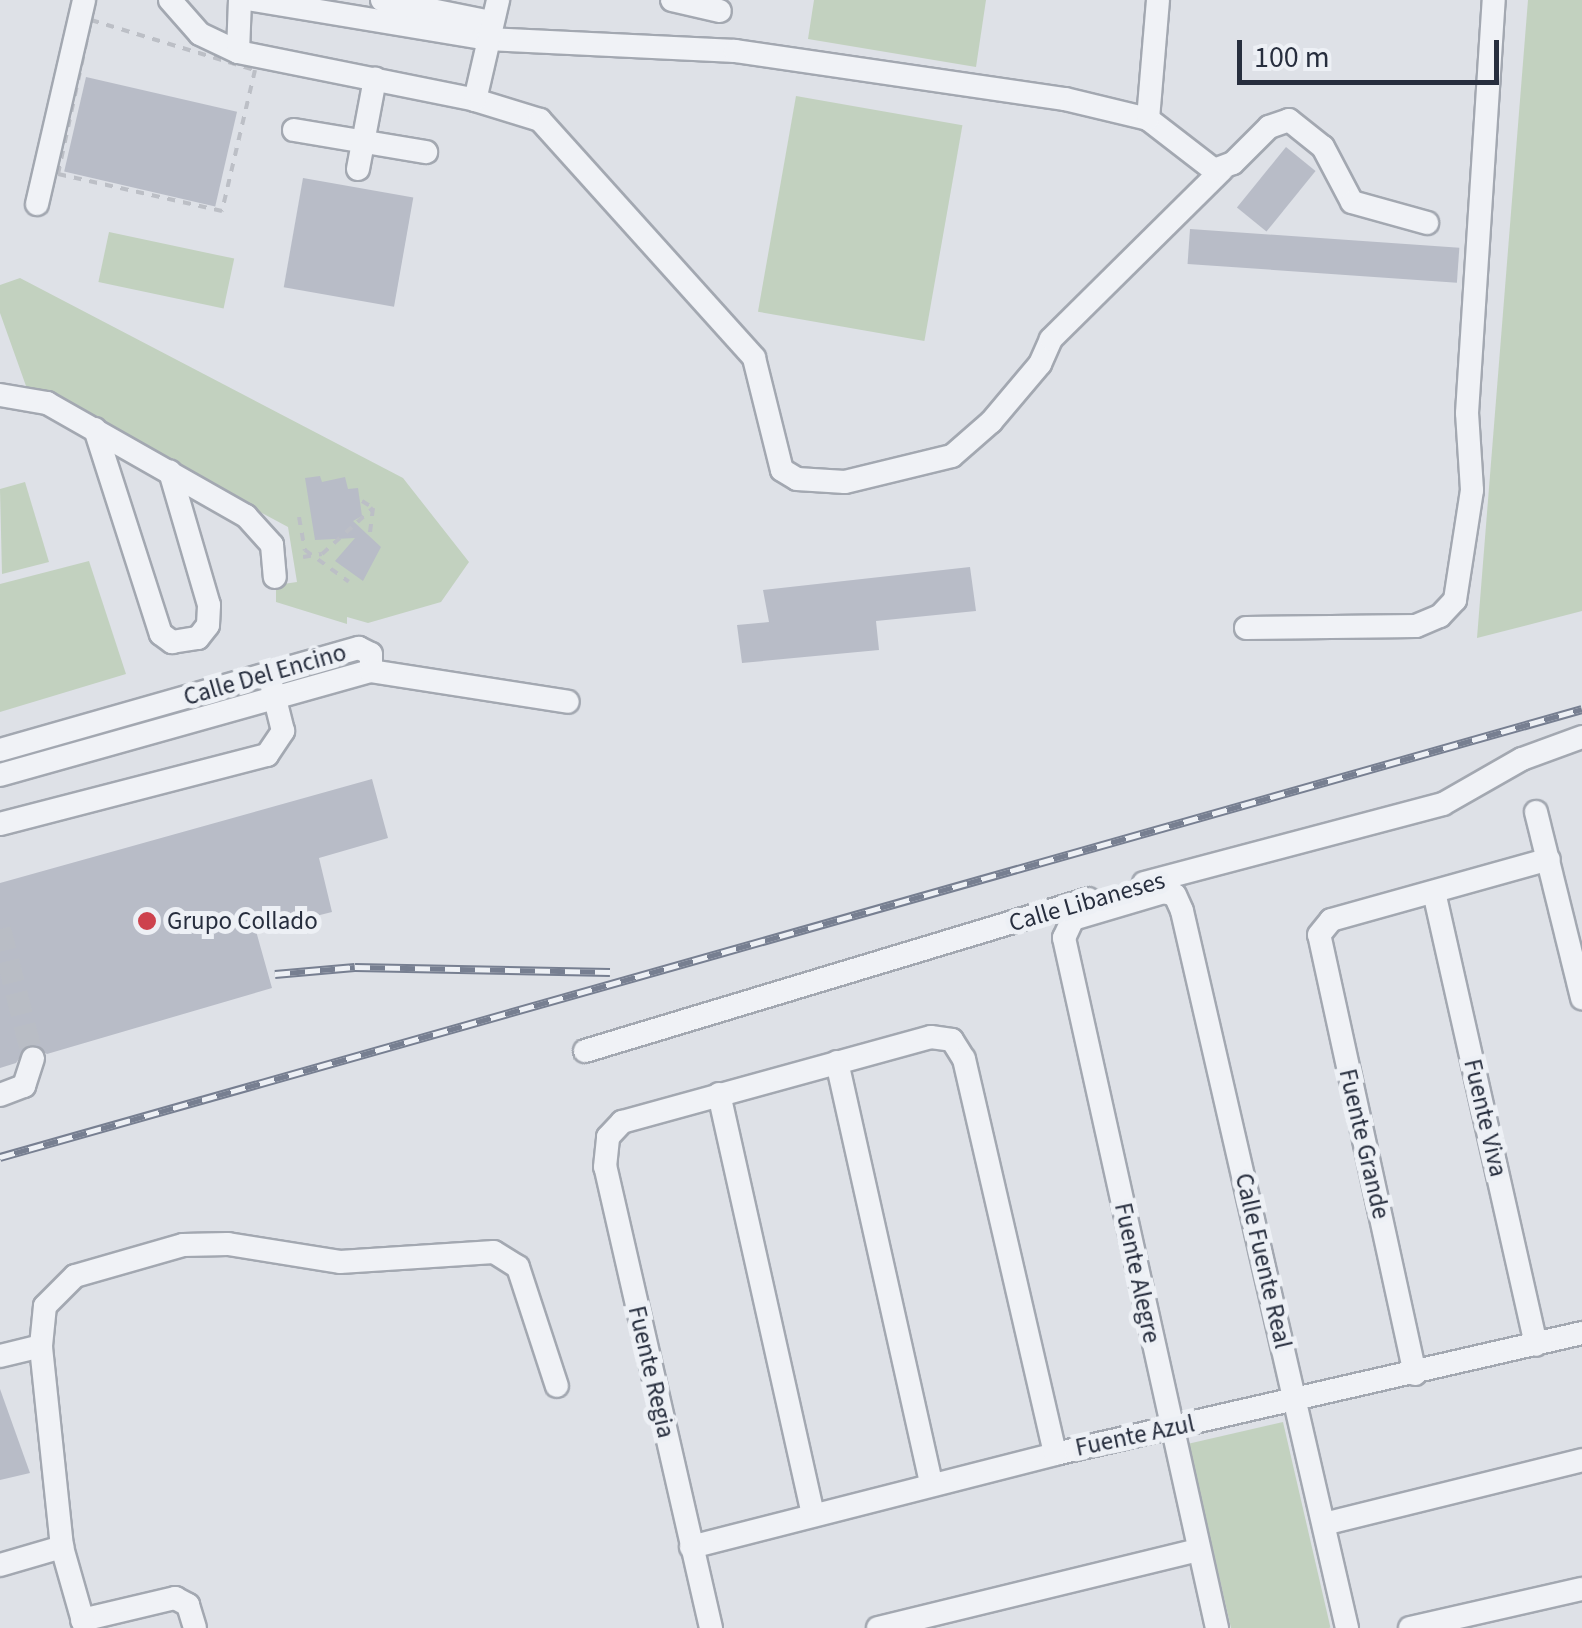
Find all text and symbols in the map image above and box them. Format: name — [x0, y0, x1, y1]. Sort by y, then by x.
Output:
scale bar — [1242, 20, 1504, 82]
text: 100 m — [1254, 36, 1330, 79]
street label: Calle Del Encino — [180, 637, 350, 713]
street label: Calle Libaneses — [1006, 865, 1168, 939]
place label: Grupo Collado — [167, 906, 318, 936]
marker: Grupo Collado — [136, 910, 158, 932]
street label: Fuente Viva — [1457, 1056, 1513, 1180]
street label: Fuente Grande — [1332, 1066, 1396, 1222]
street label: Calle Fuente Real — [1228, 1170, 1298, 1352]
street label: Fuente Alegre — [1107, 1200, 1167, 1346]
street label: Fuente Regia — [621, 1303, 681, 1441]
street label: Fuente Azul — [1073, 1409, 1197, 1463]

